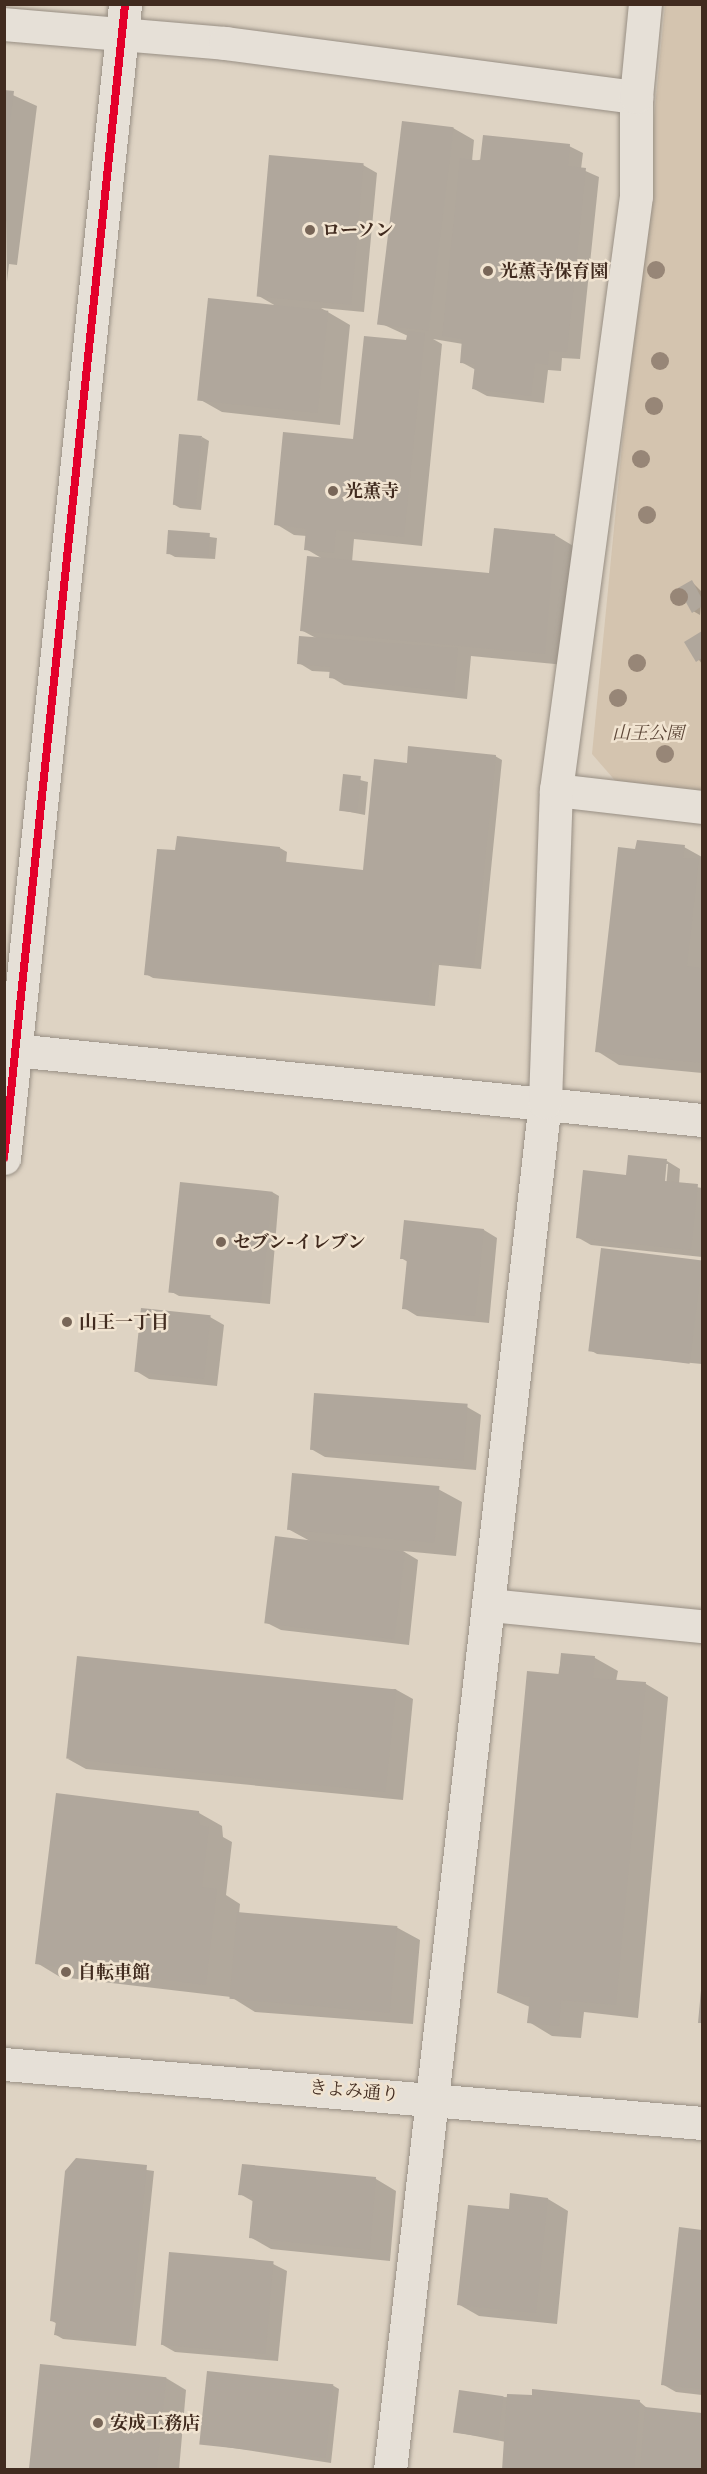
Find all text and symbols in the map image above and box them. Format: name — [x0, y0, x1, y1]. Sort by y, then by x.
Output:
place label: ローソン — [322, 219, 394, 241]
marker: ローソン — [303, 223, 317, 237]
place label: 光薫寺保育園 — [500, 260, 608, 282]
marker: 光薫寺保育園 — [481, 264, 495, 278]
place label: 光薫寺 — [345, 480, 399, 502]
marker: 光薫寺 — [326, 484, 340, 498]
park label: 山王公園 — [612, 722, 684, 744]
place label: セブン-イレブン — [233, 1231, 367, 1253]
marker: セブン-イレブン — [214, 1235, 228, 1249]
place label: 山王一丁目 — [79, 1311, 169, 1333]
marker: 山王一丁目 — [60, 1315, 74, 1329]
place label: 自転車館 — [78, 1961, 150, 1983]
marker: 自転車館 — [59, 1965, 73, 1979]
street label: きよみ通り — [308, 2076, 400, 2106]
place label: 安成工務店 — [110, 2412, 200, 2434]
marker: 安成工務店 — [91, 2416, 105, 2430]

